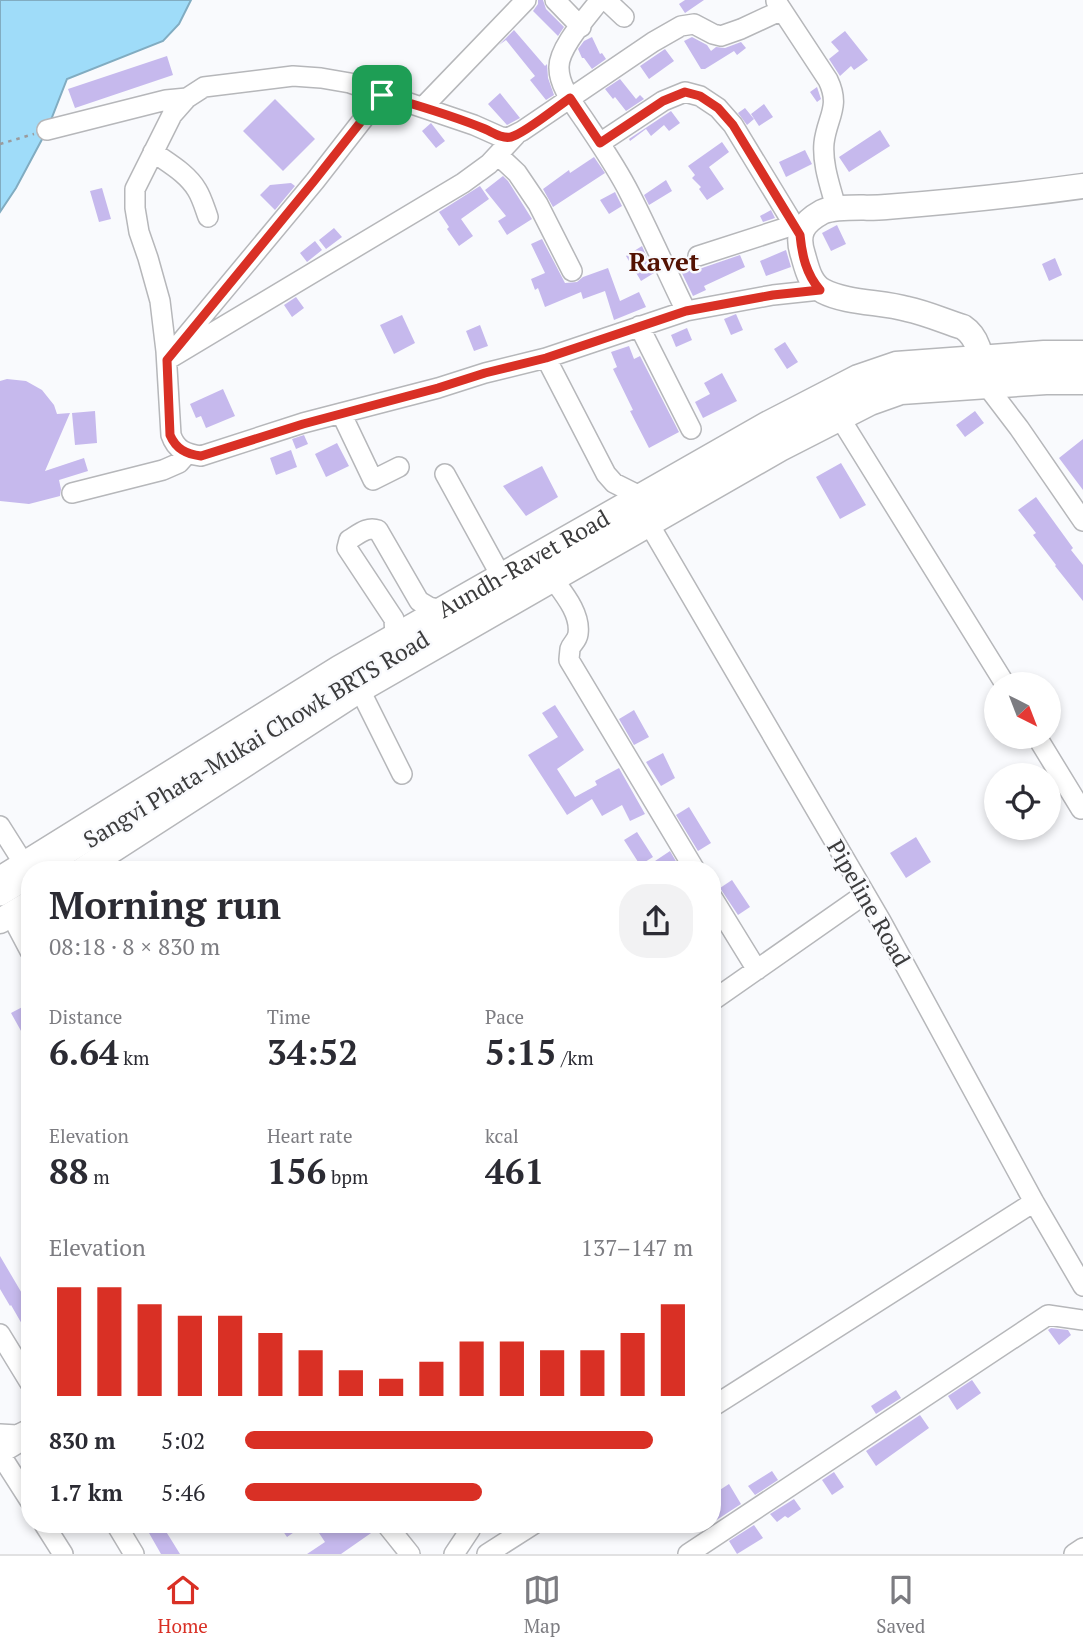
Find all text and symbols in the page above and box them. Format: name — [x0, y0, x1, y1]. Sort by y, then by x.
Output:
pin — [352, 65, 412, 125]
icon: arrive — [363, 76, 401, 114]
district label: Ravet — [629, 244, 700, 278]
street label: Aundh-Ravet Road — [431, 502, 615, 624]
street label: Sangvi Phata-Mukai Chowk BRTS Road — [78, 623, 435, 855]
north arrow — [984, 672, 1060, 749]
map controls — [984, 672, 1061, 840]
button: locate — [984, 763, 1061, 840]
street label: Pipeline Road — [820, 834, 918, 972]
text: Morning run — [49, 880, 281, 930]
button: share — [619, 884, 693, 958]
text: 08:18 · 8 × 830 m — [49, 931, 220, 962]
text: Distance — [49, 1004, 122, 1029]
text: Time — [267, 1004, 310, 1029]
text: Pace — [485, 1004, 524, 1029]
text: 6.64 — [49, 1029, 119, 1075]
text: 34:52 — [267, 1029, 358, 1075]
text: 5:15 — [485, 1029, 556, 1075]
text: km — [119, 1045, 150, 1070]
text: /km — [556, 1045, 594, 1070]
text: Elevation — [49, 1123, 129, 1148]
text: Heart rate — [267, 1123, 352, 1148]
text: kcal — [485, 1123, 519, 1148]
text: 88 — [49, 1148, 89, 1194]
text: 156 — [267, 1148, 326, 1194]
text: 461 — [485, 1148, 544, 1194]
text: m — [89, 1164, 110, 1189]
text: bpm — [326, 1164, 368, 1189]
text: Elevation — [49, 1232, 146, 1263]
text: 137–147 m — [581, 1232, 693, 1263]
text: 830 m — [49, 1425, 115, 1456]
text: 5:02 — [161, 1425, 205, 1456]
text: 1.7 km — [49, 1477, 123, 1508]
text: 5:46 — [161, 1477, 205, 1508]
tab: Home — [158, 1571, 208, 1638]
tab: Map — [523, 1571, 561, 1638]
tab: Saved — [876, 1571, 925, 1638]

